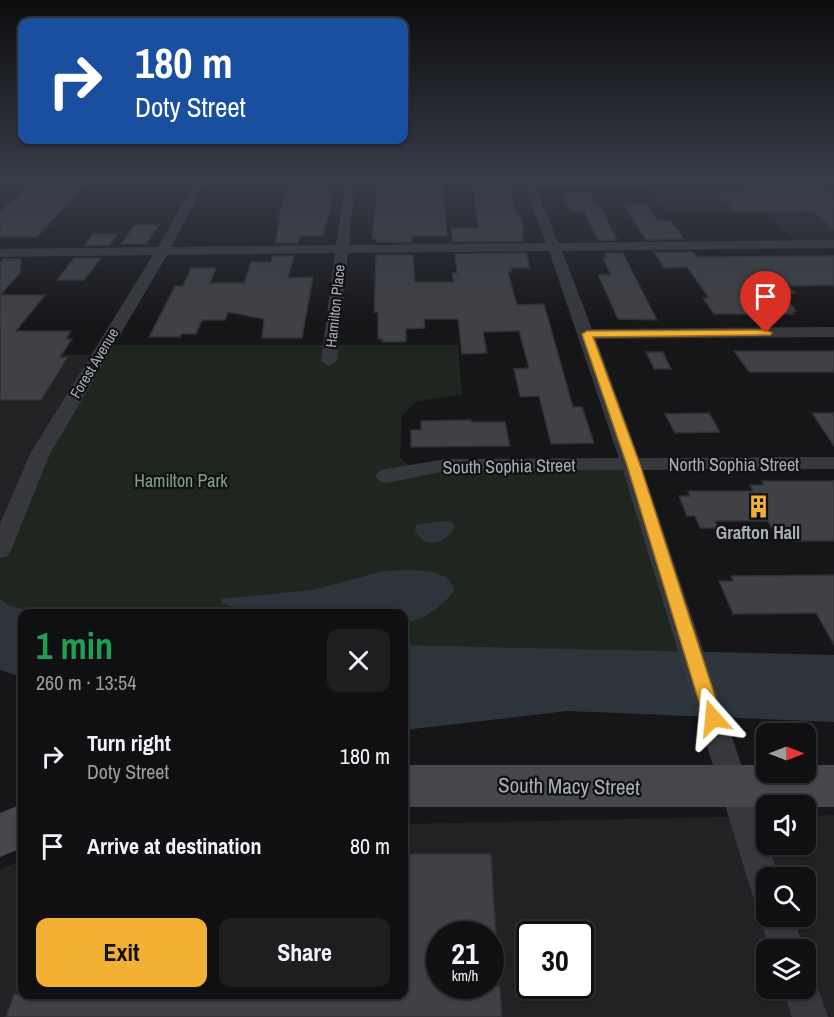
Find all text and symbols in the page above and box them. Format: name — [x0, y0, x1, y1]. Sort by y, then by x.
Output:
text: 180 m — [135, 35, 233, 91]
icon: right — [36, 42, 114, 120]
text: Doty Street — [135, 89, 246, 125]
street label: Hamilton Place — [320, 263, 350, 349]
pin — [740, 271, 791, 333]
icon: arrive — [749, 280, 782, 313]
street label: Forest Avenue — [65, 324, 123, 402]
street label: South Sophia Street — [442, 452, 576, 480]
street label: North Sophia Street — [669, 452, 799, 477]
park label: Hamilton Park — [134, 468, 228, 493]
building icon: Grafton Hall — [745, 493, 771, 519]
place label: Grafton Hall — [716, 520, 800, 545]
text: 1 min — [36, 622, 113, 670]
button: close — [327, 629, 390, 692]
text: 260 m · 13:54 — [36, 669, 136, 696]
position arrow — [681, 686, 745, 750]
north arrow — [756, 723, 816, 783]
map controls — [756, 723, 816, 999]
text: Turn right — [87, 728, 171, 758]
icon: right — [36, 740, 69, 773]
text: 180 m — [340, 741, 390, 771]
text: Doty Street — [87, 758, 169, 785]
street label: South Macy Street — [498, 770, 640, 802]
button: sound — [756, 795, 816, 855]
icon: arrive — [36, 830, 69, 863]
text: Arrive at destination — [87, 831, 261, 861]
text: 80 m — [350, 831, 390, 861]
button: search — [756, 867, 816, 927]
button: Exit — [36, 918, 207, 987]
button: Share — [219, 918, 390, 987]
speed limit sign: 30 — [516, 921, 594, 999]
text: 21 — [451, 933, 479, 973]
button: layers — [756, 939, 816, 999]
text: km/h — [452, 965, 478, 986]

